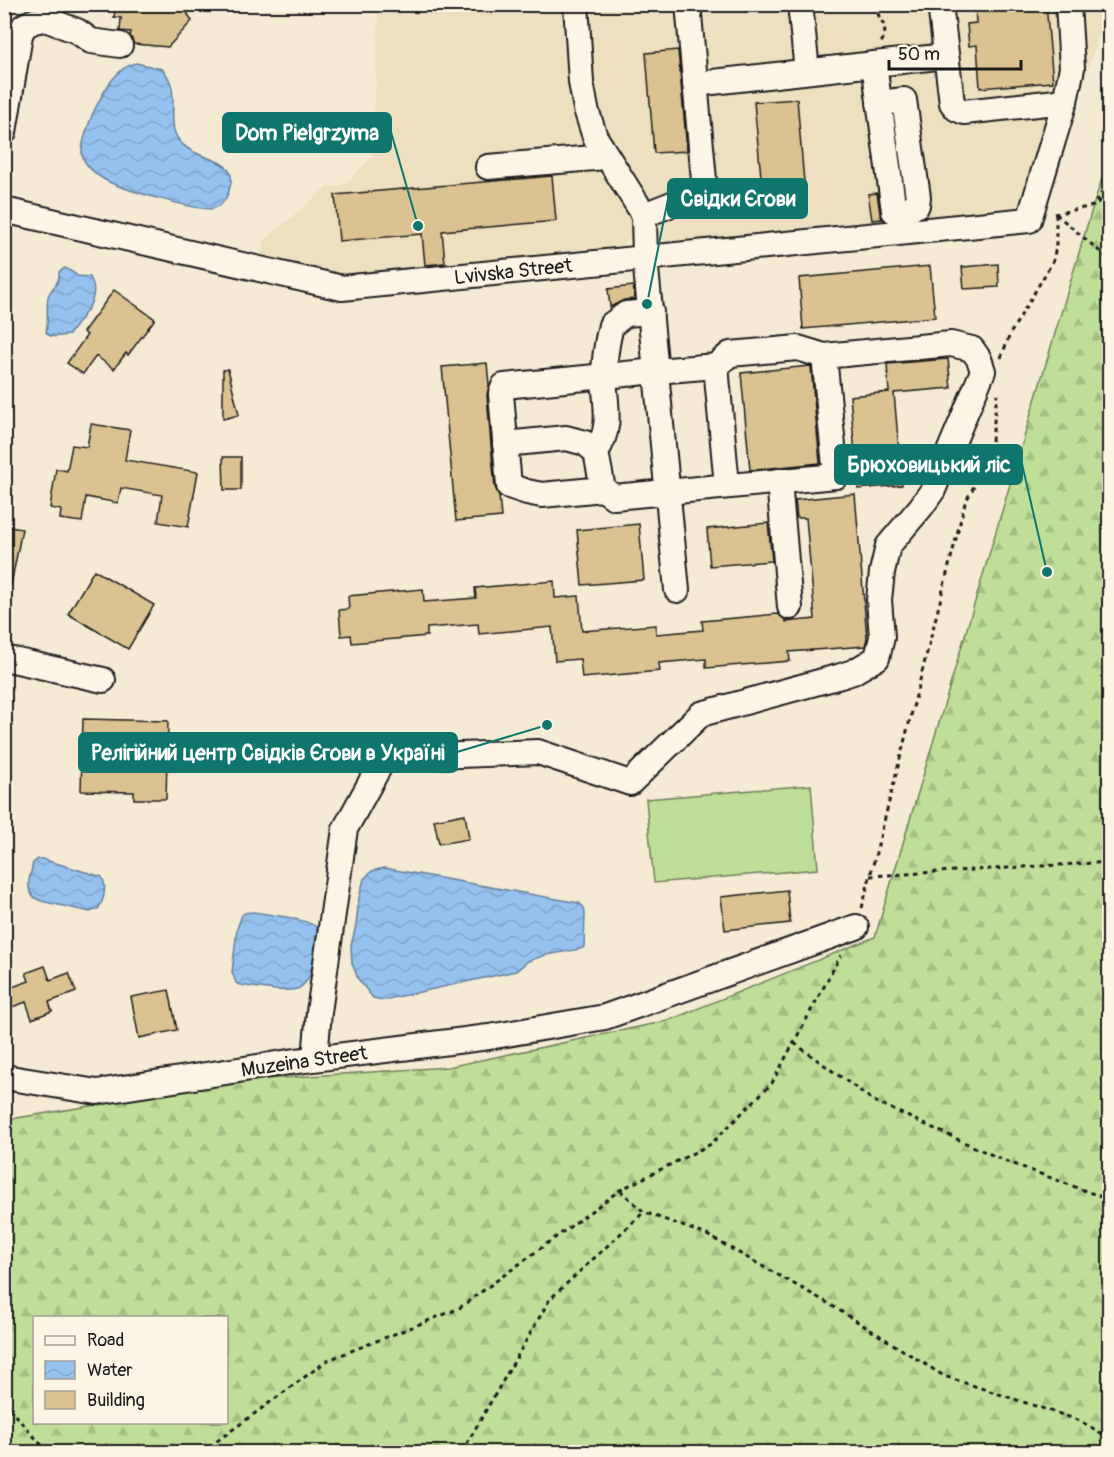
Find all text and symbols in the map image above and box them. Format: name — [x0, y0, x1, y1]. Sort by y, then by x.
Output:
scale bar — [889, 33, 1021, 71]
text: 50 m — [898, 43, 940, 66]
callout: Dom Pielgrzyma — [223, 113, 391, 152]
text: Dom Pielgrzyma — [235, 120, 379, 147]
callout: Свідки Єгови — [668, 179, 807, 218]
text: Свідки Єгови — [680, 186, 796, 213]
street label: Lvivska Street — [453, 253, 574, 290]
callout: Брюховицький ліс — [835, 445, 1022, 484]
text: Брюховицький ліс — [847, 452, 1011, 479]
callout: Релігійний центр Свідків Єгови в Україні — [79, 733, 457, 772]
text: Релігійний центр Свідків Єгови в Україні — [91, 740, 445, 767]
street label: Muzeina Street — [239, 1040, 370, 1083]
legend — [33, 1316, 228, 1424]
text: Road — [87, 1329, 124, 1352]
text: Water — [87, 1359, 133, 1382]
text: Building — [87, 1389, 145, 1412]

